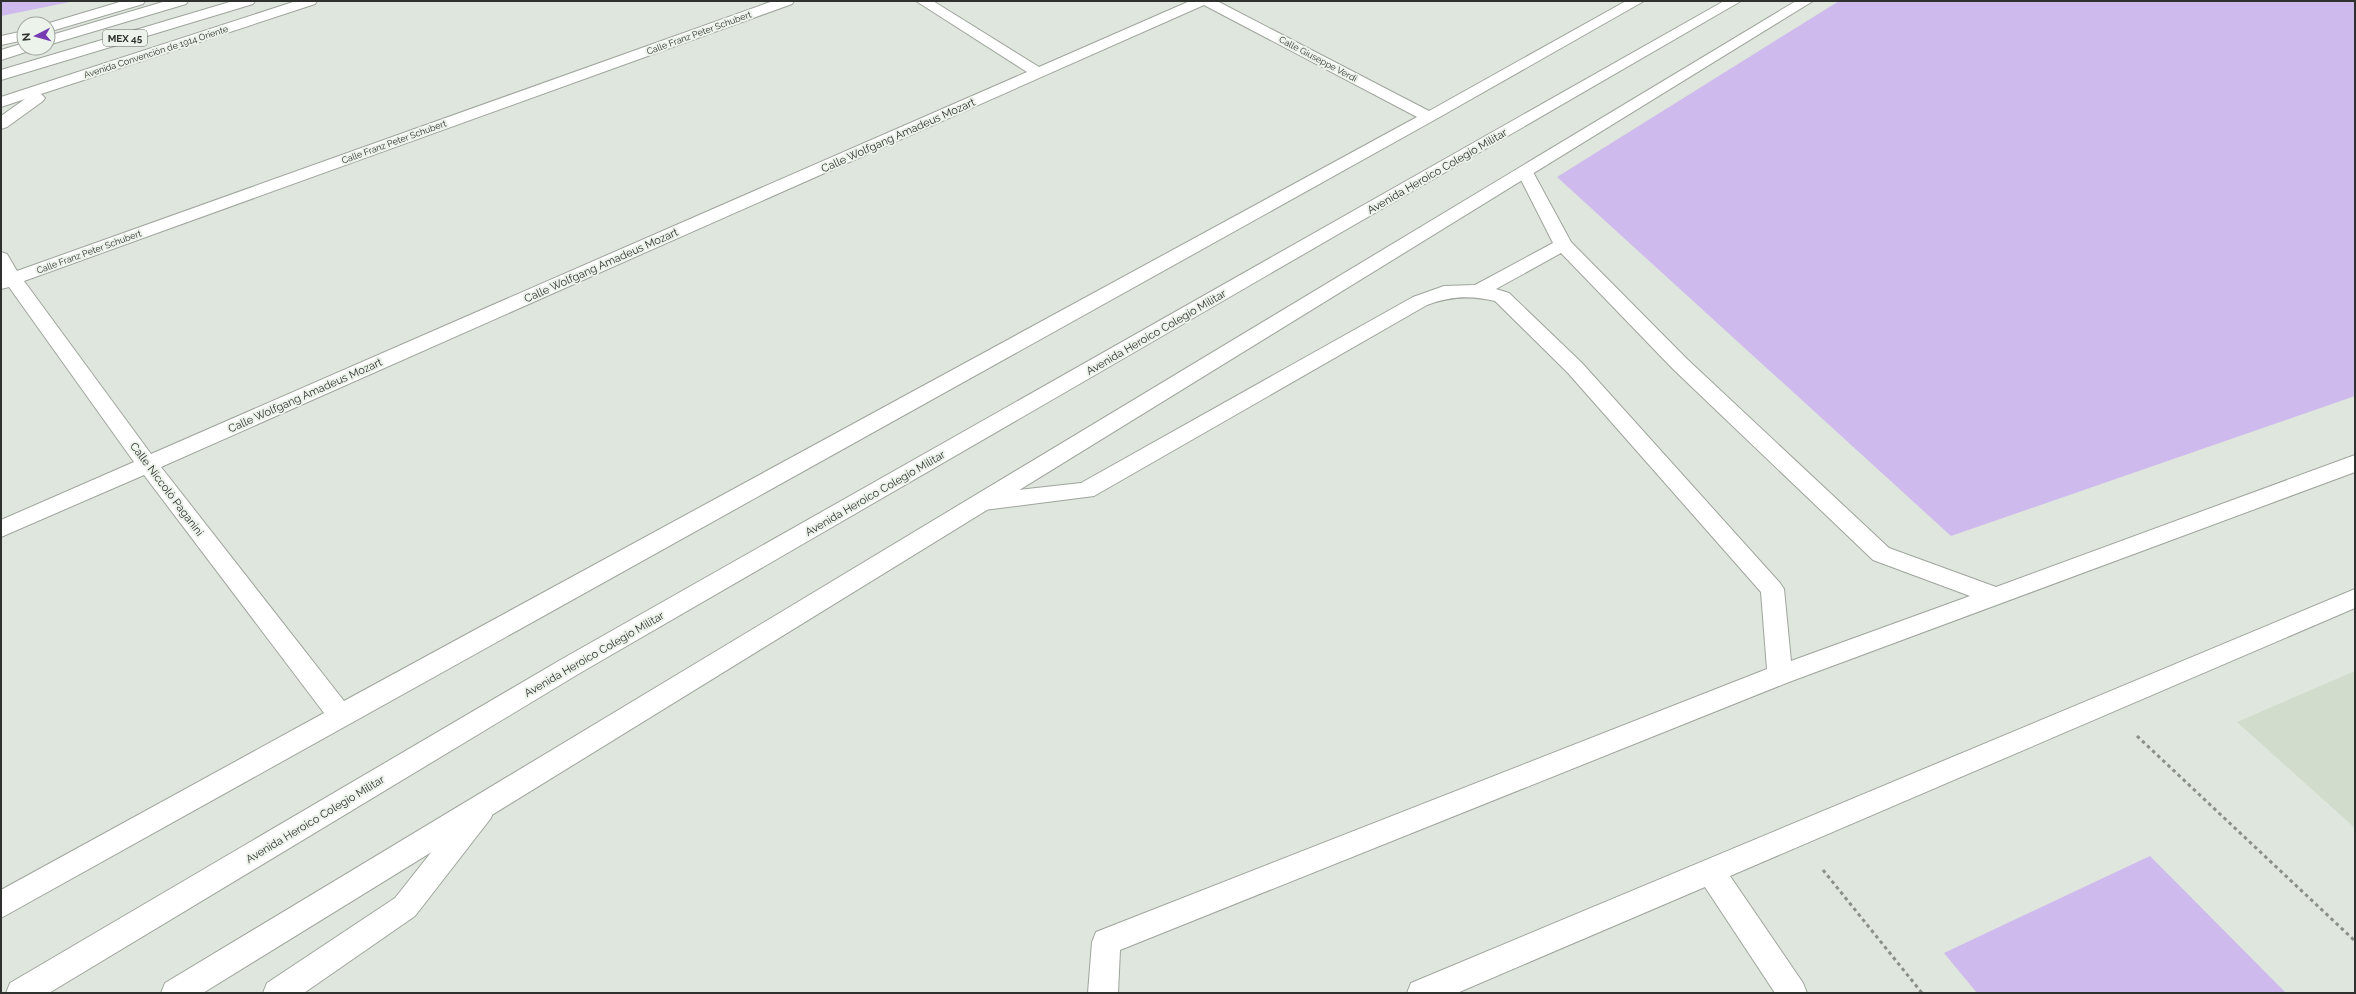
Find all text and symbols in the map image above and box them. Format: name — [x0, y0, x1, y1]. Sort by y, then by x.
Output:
street label: Calle Franz Peter Schubert — [645, 9, 753, 57]
north arrow — [16, 16, 56, 56]
street label: Avenida Convención de 1914 Oriente — [83, 24, 230, 80]
road number: MEX 45 — [103, 30, 147, 46]
text: N — [20, 32, 33, 42]
street label: Calle Giuseppe Verdi — [1277, 34, 1359, 84]
street label: Calle Wolfgang Amadeus Mozart — [819, 95, 977, 175]
street label: Calle Franz Peter Schubert — [340, 118, 448, 166]
street label: Avenida Heroico Colegio Militar — [1365, 126, 1510, 217]
street label: Calle Wolfgang Amadeus Mozart — [522, 225, 680, 305]
street label: Calle Franz Peter Schubert — [35, 228, 143, 276]
street label: Avenida Heroico Colegio Militar — [1084, 287, 1229, 378]
street label: Calle Wolfgang Amadeus Mozart — [226, 355, 384, 435]
street label: Calle Niccolò Paganini — [127, 440, 206, 539]
street label: Avenida Heroico Colegio Militar — [803, 448, 948, 539]
street label: Avenida Heroico Colegio Militar — [522, 609, 667, 700]
street label: Avenida Heroico Colegio Militar — [244, 773, 387, 866]

